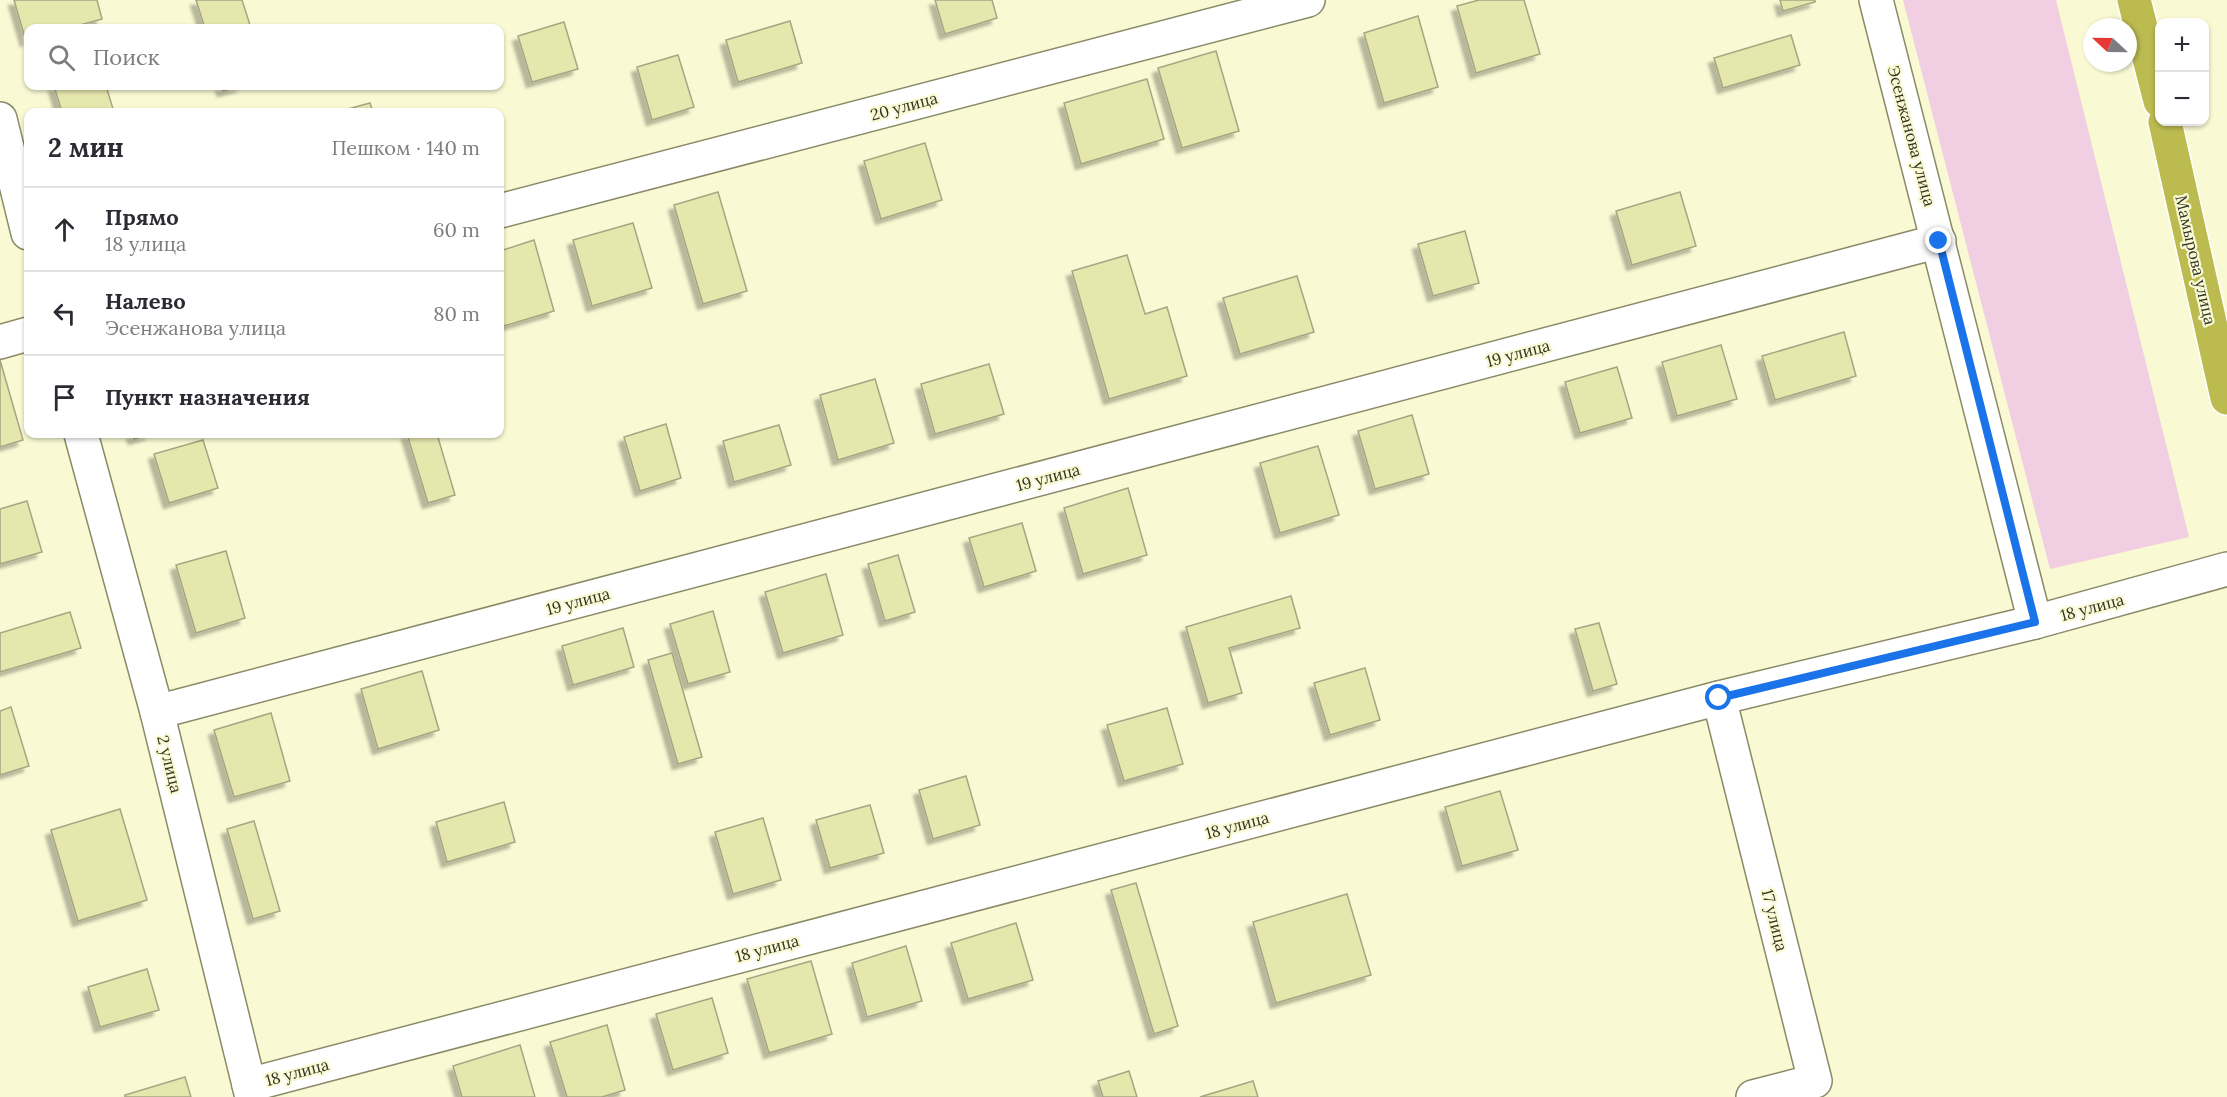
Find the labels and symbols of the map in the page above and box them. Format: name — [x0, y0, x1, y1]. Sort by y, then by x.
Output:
north arrow — [2083, 18, 2137, 72]
street label: Эсенжанова улица — [1884, 63, 1940, 209]
street label: 20 улица — [868, 87, 940, 125]
street label: Мамырова улица — [2171, 193, 2221, 327]
route end — [1925, 227, 1951, 253]
street label: 19 улица — [1484, 335, 1552, 371]
street label: 19 улица — [1014, 459, 1082, 495]
street label: 19 улица — [544, 583, 612, 619]
street label: 18 улица — [2058, 589, 2126, 625]
route start — [1705, 684, 1731, 710]
street label: 2 улица — [153, 733, 187, 795]
street label: 18 улица — [1203, 807, 1271, 843]
street label: 17 улица — [1758, 887, 1792, 953]
street label: 18 улица — [733, 930, 801, 966]
street label: 18 улица — [263, 1054, 331, 1090]

